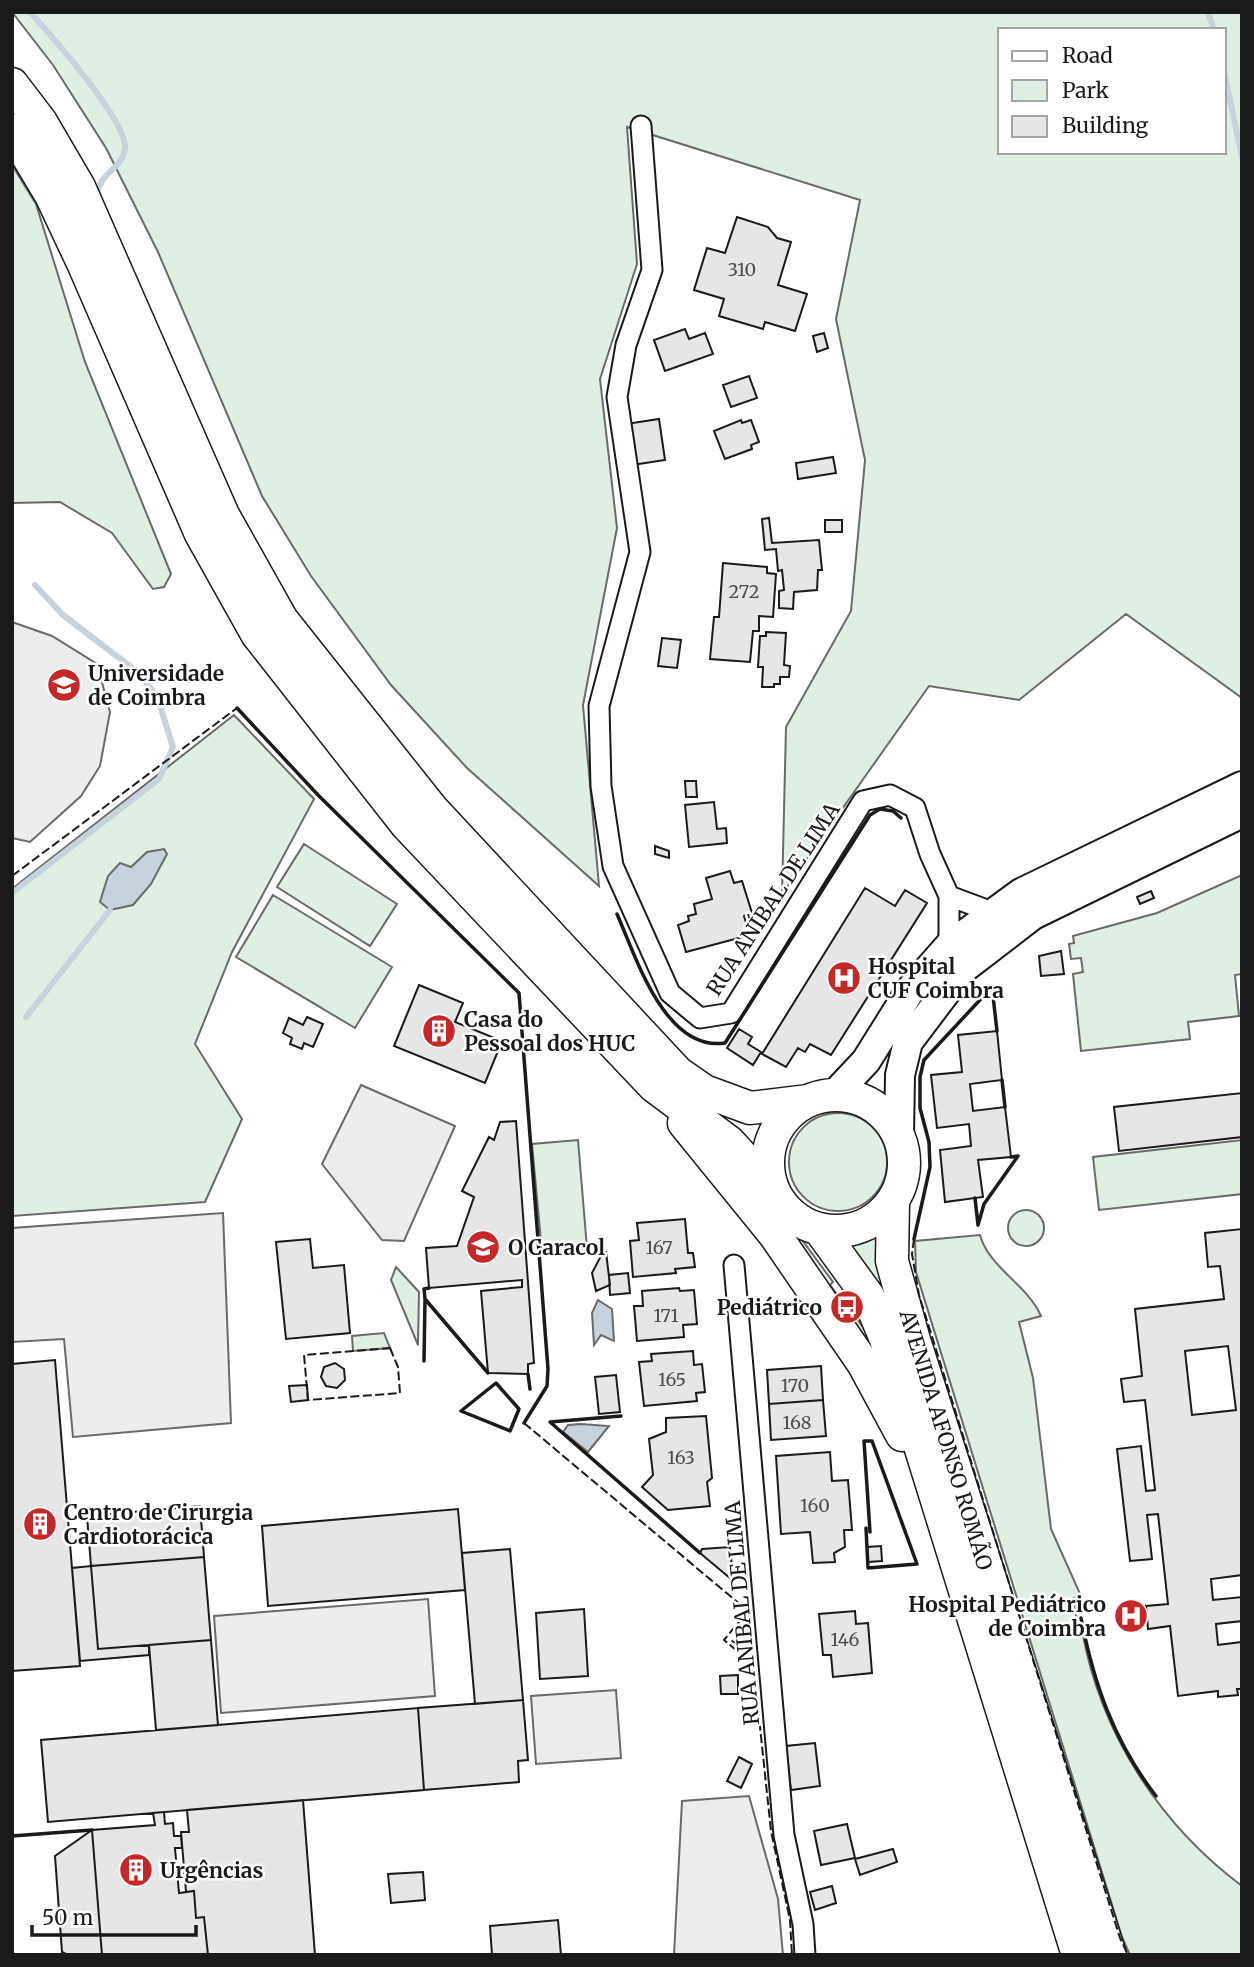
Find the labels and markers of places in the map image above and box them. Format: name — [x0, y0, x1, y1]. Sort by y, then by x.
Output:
place label: Universidade de Coimbra — [88, 660, 224, 711]
school or university icon: Universidade de Coimbra — [45, 666, 83, 704]
place label: Hospital CUF Coimbra — [868, 953, 1004, 1004]
hospital icon: Hospital CUF Coimbra — [825, 959, 863, 997]
place label: Casa do Pessoal dos HUC — [464, 1006, 635, 1057]
building icon: Casa do Pessoal dos HUC — [420, 1012, 458, 1050]
school or university icon: O Caracol — [464, 1228, 502, 1266]
place label: O Caracol — [508, 1234, 605, 1261]
bus stop icon: Pediátrico — [828, 1288, 866, 1326]
place label: Pediátrico — [717, 1294, 822, 1321]
place label: Centro de Cirurgia Cardiotorácica — [64, 1499, 253, 1550]
building icon: Centro de Cirurgia Cardiotorácica — [21, 1505, 59, 1543]
place label: Hospital Pediátrico de Coimbra — [908, 1591, 1106, 1642]
hospital icon: Hospital Pediátrico de Coimbra — [1112, 1597, 1150, 1635]
building icon: Urgências — [117, 1851, 155, 1889]
place label: Urgências — [160, 1857, 264, 1884]

